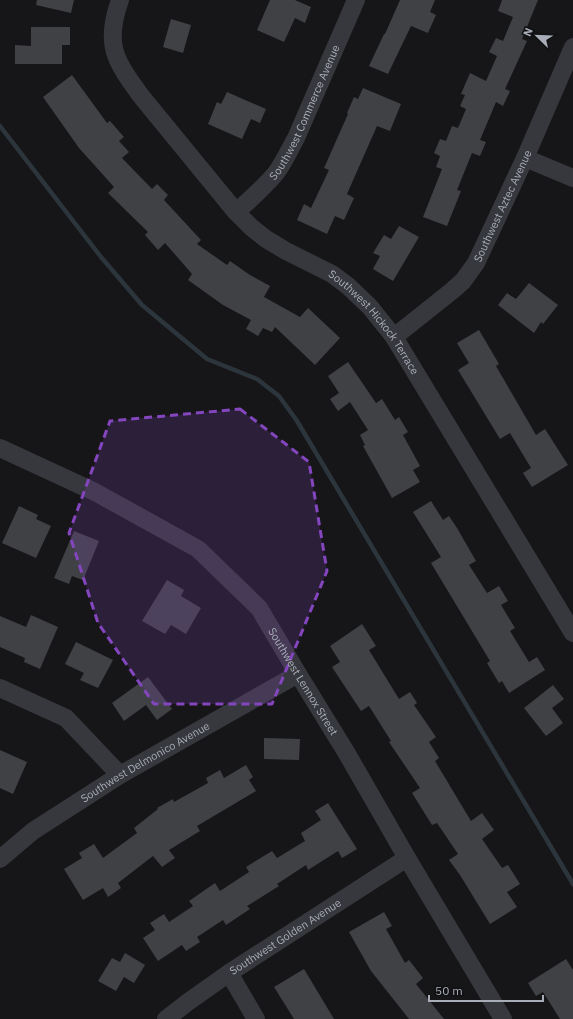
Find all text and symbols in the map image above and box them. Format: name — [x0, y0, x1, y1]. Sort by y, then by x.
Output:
north arrow — [517, 16, 557, 56]
text: N — [520, 26, 536, 38]
street label: Southwest Commerce Avenue — [266, 43, 343, 183]
street label: Southwest Aztec Avenue — [470, 148, 535, 264]
street label: Southwest Hickock Terrace — [326, 267, 422, 377]
street label: Southwest Lennox Street — [265, 625, 341, 738]
street label: Southwest Delmonico Avenue — [78, 719, 212, 805]
street label: Southwest Golden Avenue — [227, 895, 344, 978]
scale bar — [429, 977, 543, 1003]
text: 50 m — [435, 983, 463, 998]

